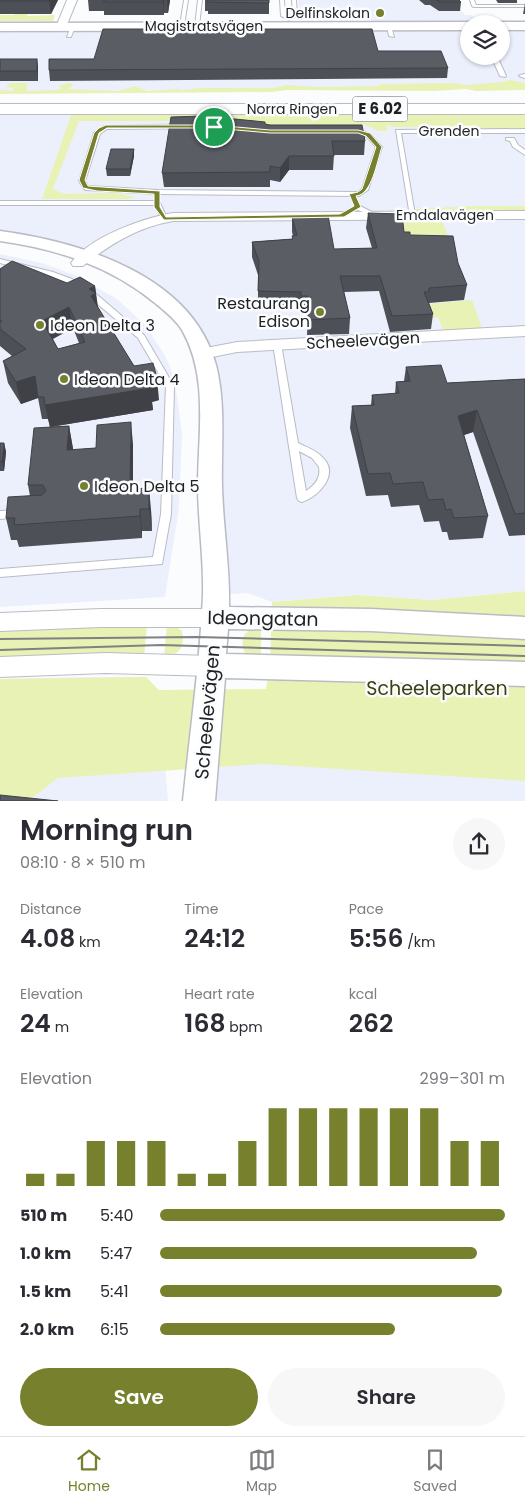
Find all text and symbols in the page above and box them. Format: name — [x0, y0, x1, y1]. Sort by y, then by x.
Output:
place label: Delfinskolan — [286, 3, 370, 23]
marker: Delfinskolan — [374, 7, 386, 19]
map controls — [460, 15, 510, 65]
button: layers — [460, 15, 510, 65]
street label: Magistratsvägen — [145, 16, 263, 36]
road number: E 6.02 — [352, 96, 408, 122]
street label: Norra Ringen — [247, 99, 337, 119]
pin — [193, 106, 235, 148]
icon: arrive — [200, 113, 228, 141]
street label: Grenden — [419, 121, 479, 141]
street label: Emdalavägen — [396, 205, 494, 225]
place label: Restaurang Edison — [217, 292, 310, 333]
marker: Restaurang Edison — [314, 306, 326, 318]
place label: Ideon Delta 3 — [50, 314, 155, 337]
marker: Ideon Delta 3 — [34, 319, 46, 331]
street label: Scheelevägen — [306, 326, 420, 355]
place label: Ideon Delta 4 — [74, 368, 180, 391]
marker: Ideon Delta 4 — [58, 373, 70, 385]
place label: Ideon Delta 5 — [94, 475, 200, 498]
marker: Ideon Delta 5 — [78, 480, 90, 492]
street label: Ideongatan — [207, 604, 319, 633]
street label: Scheelevägen — [188, 644, 227, 781]
park label: Scheeleparken — [366, 675, 508, 702]
text: Morning run — [20, 811, 193, 850]
button: share — [453, 818, 505, 870]
text: 08:10 · 8 × 510 m — [20, 851, 146, 874]
text: Distance — [20, 899, 81, 919]
text: Time — [184, 899, 218, 919]
text: Pace — [349, 899, 383, 919]
text: 4.08 — [20, 921, 75, 956]
text: 24:12 — [184, 921, 245, 956]
text: 5:56 — [349, 921, 403, 956]
text: km — [75, 932, 101, 952]
text: /km — [403, 932, 435, 952]
text: Elevation — [20, 984, 83, 1004]
text: Heart rate — [184, 984, 255, 1004]
text: kcal — [349, 984, 377, 1004]
text: 24 — [20, 1006, 51, 1041]
text: 168 — [184, 1006, 225, 1041]
text: 262 — [349, 1006, 393, 1041]
text: m — [51, 1017, 69, 1037]
text: bpm — [225, 1017, 263, 1037]
text: Elevation — [20, 1067, 92, 1090]
text: 299–301 m — [419, 1067, 505, 1090]
text: 510 m — [20, 1204, 67, 1227]
text: 5:40 — [100, 1204, 134, 1227]
text: 1.0 km — [20, 1242, 71, 1265]
text: 5:47 — [100, 1242, 132, 1265]
text: 1.5 km — [20, 1280, 71, 1303]
text: 5:41 — [100, 1280, 129, 1303]
text: 2.0 km — [20, 1318, 74, 1341]
text: 6:15 — [100, 1318, 129, 1341]
button: Save — [20, 1368, 258, 1426]
button: Share — [268, 1368, 505, 1426]
tab: Home — [68, 1446, 110, 1497]
tab: Map — [246, 1446, 277, 1497]
tab: Saved — [413, 1446, 457, 1497]

